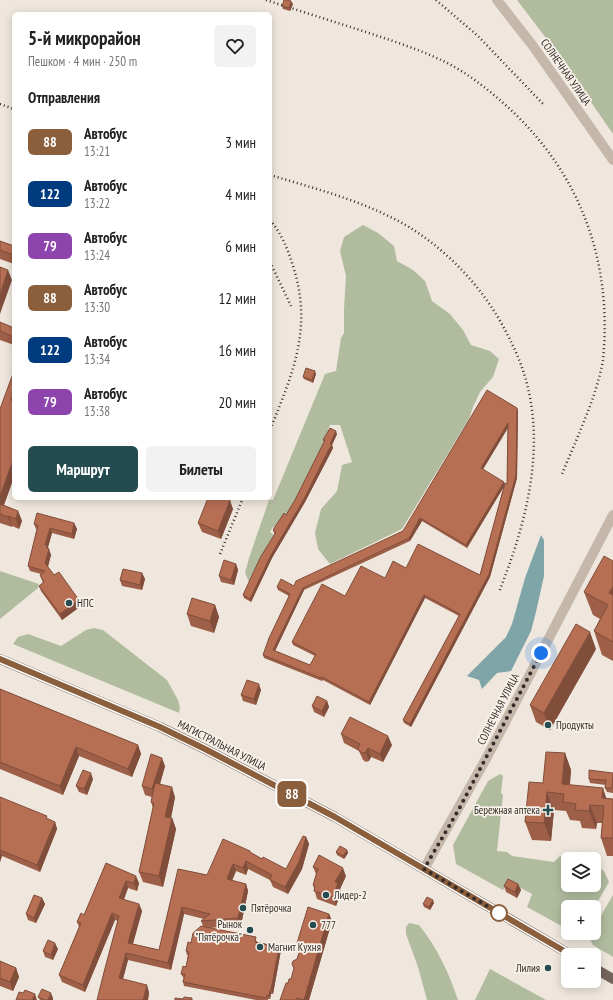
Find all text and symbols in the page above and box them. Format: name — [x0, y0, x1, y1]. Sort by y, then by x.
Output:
button: heart — [214, 25, 256, 67]
text: 5-й микрорайон — [28, 26, 141, 50]
street label: СОЛНЕЧНАЯ УЛИЦА — [538, 36, 595, 109]
text: Пешком · 4 мин · 250 m — [28, 53, 137, 70]
text: Отправления — [28, 88, 100, 107]
text: Автобус — [84, 124, 127, 143]
text: 88 — [43, 133, 57, 151]
text: 3 мин — [225, 133, 256, 152]
text: 13:21 — [84, 143, 110, 160]
text: Автобус — [84, 176, 127, 195]
text: 122 — [40, 185, 60, 203]
text: 4 мин — [225, 185, 256, 204]
text: 13:22 — [84, 195, 110, 212]
text: Автобус — [84, 228, 127, 247]
text: 79 — [43, 237, 57, 255]
text: 6 мин — [225, 237, 256, 256]
text: 13:24 — [84, 247, 110, 264]
text: Автобус — [84, 280, 127, 299]
text: 88 — [43, 289, 57, 307]
text: 12 мин — [218, 289, 256, 308]
text: 13:30 — [84, 299, 110, 316]
text: Автобус — [84, 332, 127, 351]
text: 122 — [40, 341, 60, 359]
text: 16 мин — [218, 341, 256, 360]
text: 13:34 — [84, 351, 110, 368]
text: Автобус — [84, 384, 127, 403]
text: 79 — [43, 393, 57, 411]
text: 20 мин — [218, 393, 256, 412]
text: 13:38 — [84, 403, 110, 420]
button: Маршрут — [28, 446, 138, 492]
button: Билеты — [146, 446, 256, 492]
place label: НПС — [77, 596, 94, 610]
marker: НПС — [64, 598, 74, 608]
your location — [531, 643, 551, 663]
street label: СОЛНЕЧНАЯ УЛИЦА — [474, 670, 522, 747]
street label: МАГИСТРАЛЬНАЯ УЛИЦА — [175, 717, 269, 774]
place label: Продукты — [556, 718, 594, 732]
marker: Продукты — [543, 720, 553, 730]
line badge: 88 — [274, 781, 310, 807]
text: 88 — [285, 785, 299, 803]
place label: Бережная аптека — [474, 803, 540, 817]
marker: Бережная аптека — [543, 805, 553, 815]
map controls — [561, 852, 601, 988]
button: layers — [561, 852, 601, 892]
place label: Лидер-2 — [333, 888, 367, 902]
marker: Лидер-2 — [321, 890, 331, 900]
button: + — [561, 900, 601, 940]
place label: Пятёрочка — [251, 901, 292, 915]
marker: Пятёрочка — [238, 903, 248, 913]
unlabelled marker — [490, 904, 508, 922]
place label: Рынок "Пятёрочка" — [195, 917, 243, 944]
place label: 777 — [321, 918, 336, 932]
marker: 777 — [308, 920, 318, 930]
marker: Рынок "Пятёрочка" — [245, 925, 255, 935]
place label: Магнит Кухня — [268, 940, 321, 954]
marker: Магнит Кухня — [255, 942, 265, 952]
button: − — [561, 948, 601, 988]
place label: Лилия — [515, 961, 540, 975]
marker: Лилия — [543, 963, 553, 973]

